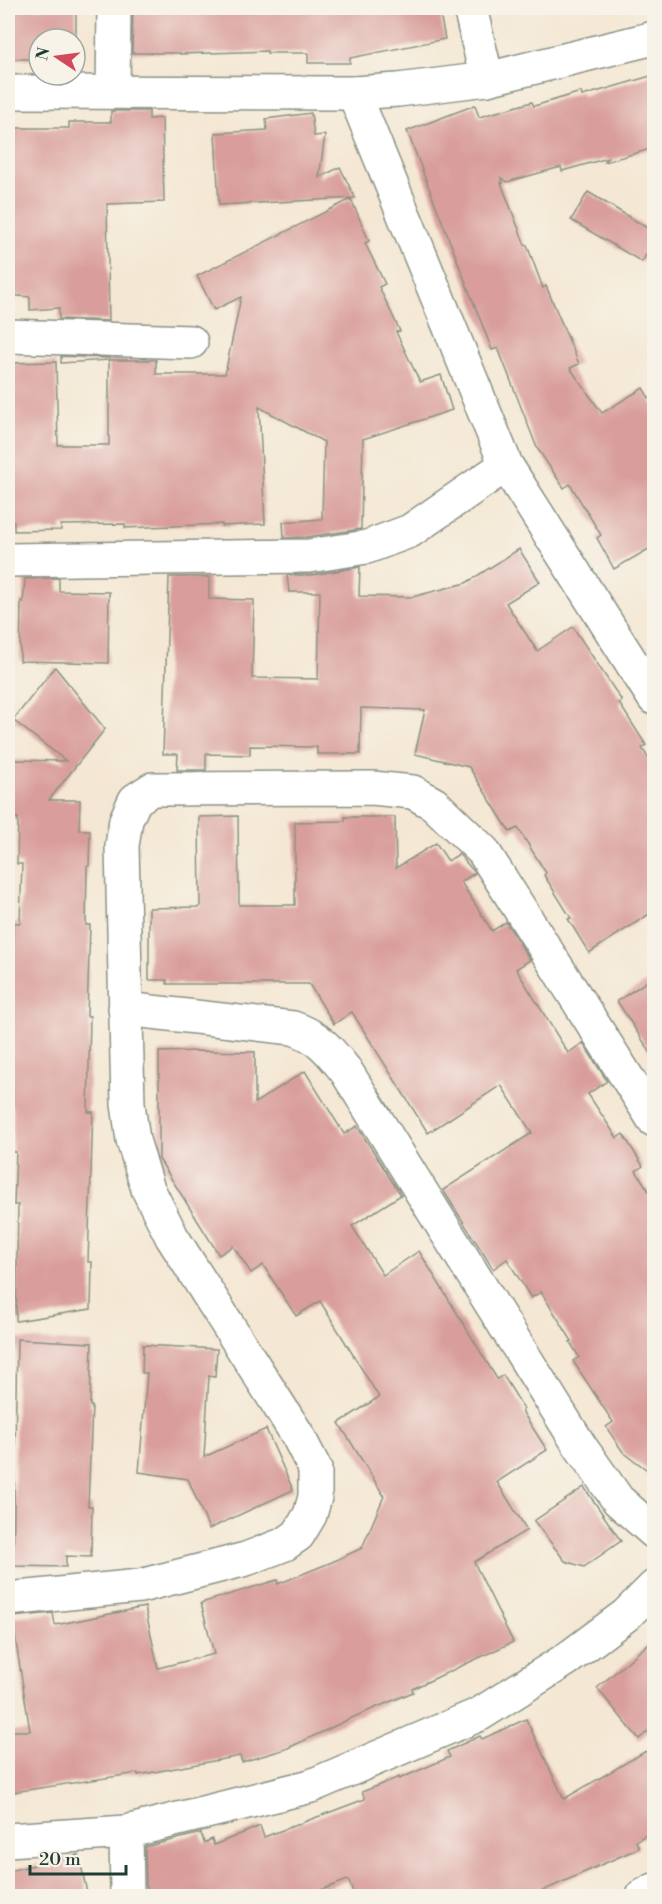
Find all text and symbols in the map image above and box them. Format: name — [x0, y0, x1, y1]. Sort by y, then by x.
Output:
north arrow — [27, 27, 87, 87]
text: N — [32, 45, 55, 62]
scale bar — [30, 1838, 126, 1876]
text: 20 m — [39, 1848, 81, 1871]

